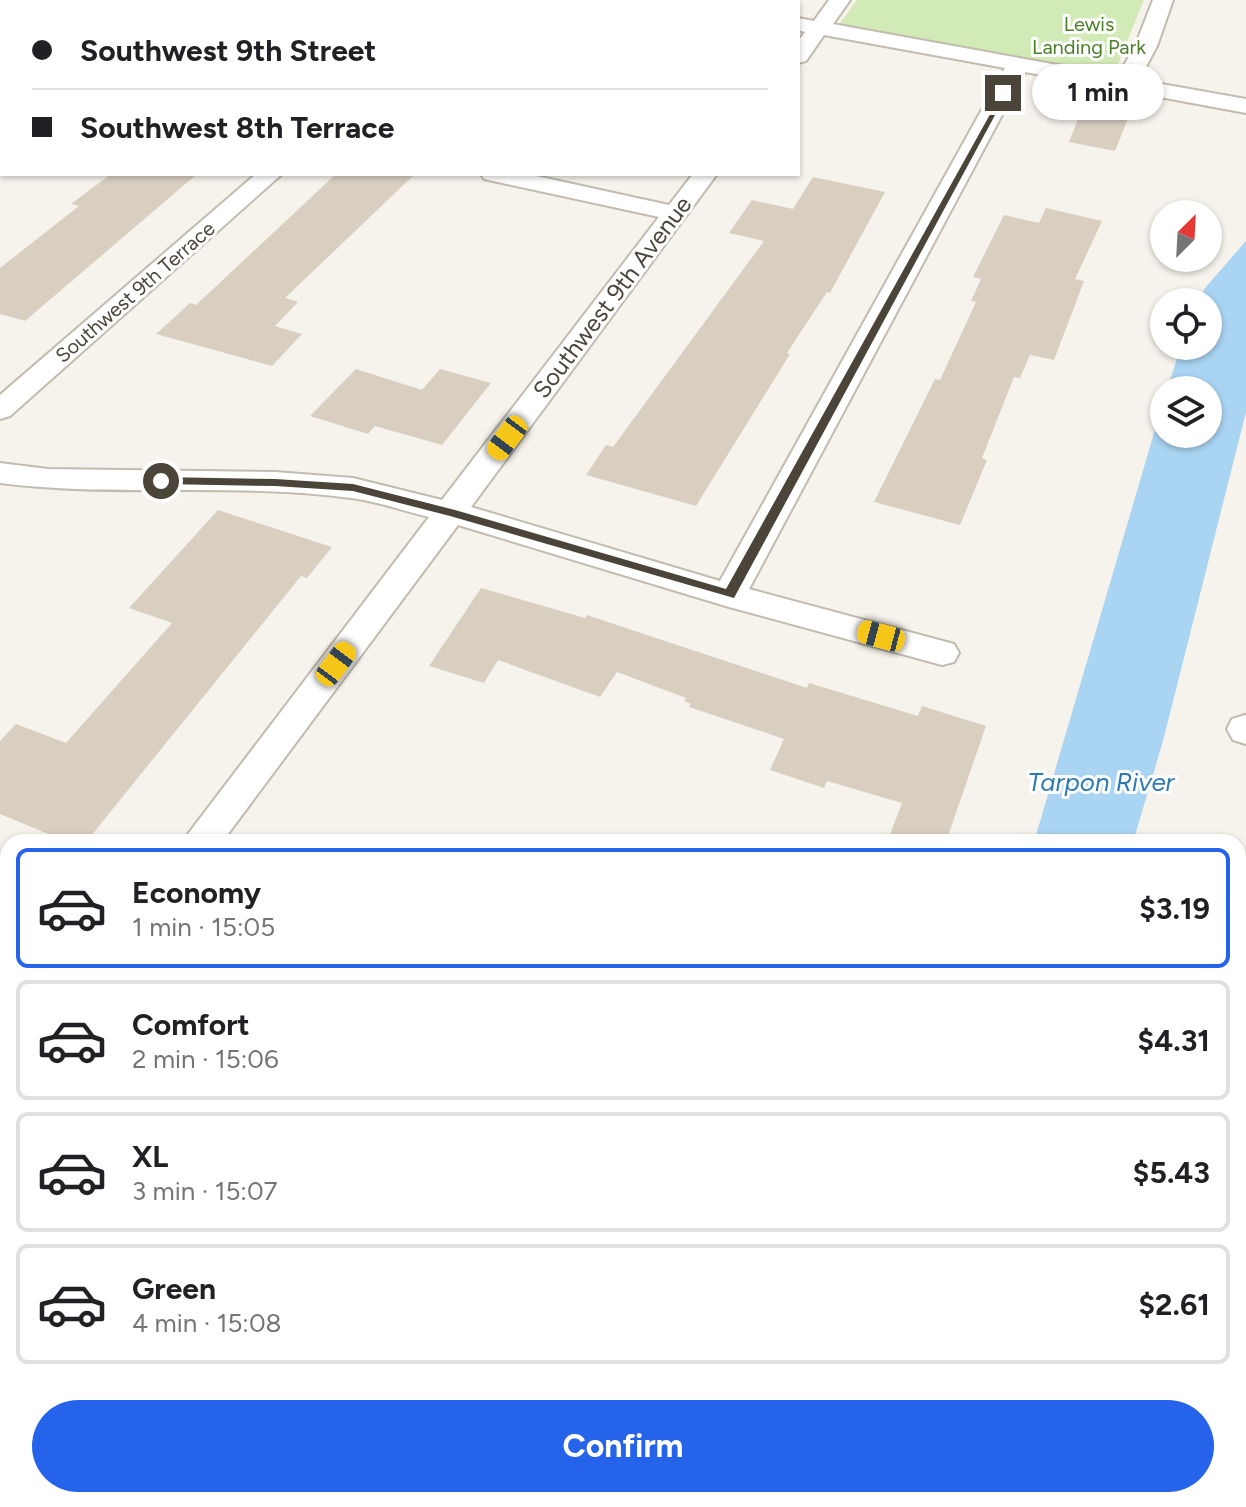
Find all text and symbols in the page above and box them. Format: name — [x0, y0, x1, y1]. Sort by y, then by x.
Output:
park label: Lewis Landing Park — [1032, 12, 1146, 59]
text: Southwest 9th Street — [80, 32, 376, 69]
callout: 1 min — [1031, 65, 1163, 121]
route end — [985, 75, 1021, 111]
text: 1 min — [1067, 76, 1129, 108]
text: Southwest 8th Terrace — [80, 109, 394, 146]
street label: Southwest 9th Avenue — [527, 190, 697, 404]
north arrow — [1150, 200, 1222, 272]
map controls — [1150, 200, 1222, 448]
street label: Southwest 9th Terrace — [51, 216, 220, 368]
button: locate — [1150, 288, 1222, 360]
button: layers — [1150, 376, 1222, 448]
car — [483, 412, 531, 464]
route start — [143, 463, 179, 499]
car — [855, 618, 907, 654]
car — [312, 638, 360, 690]
water label: Tarpon River — [1028, 766, 1176, 798]
icon: car — [36, 872, 108, 944]
text: Economy — [132, 874, 261, 911]
text: $3.19 — [1139, 890, 1210, 927]
text: 1 min · 15:05 — [132, 911, 275, 943]
icon: car — [36, 1004, 108, 1076]
text: Comfort — [132, 1006, 250, 1043]
text: $4.31 — [1138, 1022, 1210, 1059]
text: 2 min · 15:06 — [132, 1043, 279, 1075]
icon: car — [36, 1136, 108, 1208]
text: XL — [132, 1138, 168, 1175]
text: $5.43 — [1133, 1154, 1210, 1191]
text: 3 min · 15:07 — [132, 1175, 278, 1207]
icon: car — [36, 1268, 108, 1340]
text: Green — [132, 1270, 216, 1307]
text: $2.61 — [1139, 1286, 1210, 1323]
text: 4 min · 15:08 — [132, 1307, 282, 1339]
button: Confirm — [32, 1400, 1214, 1492]

